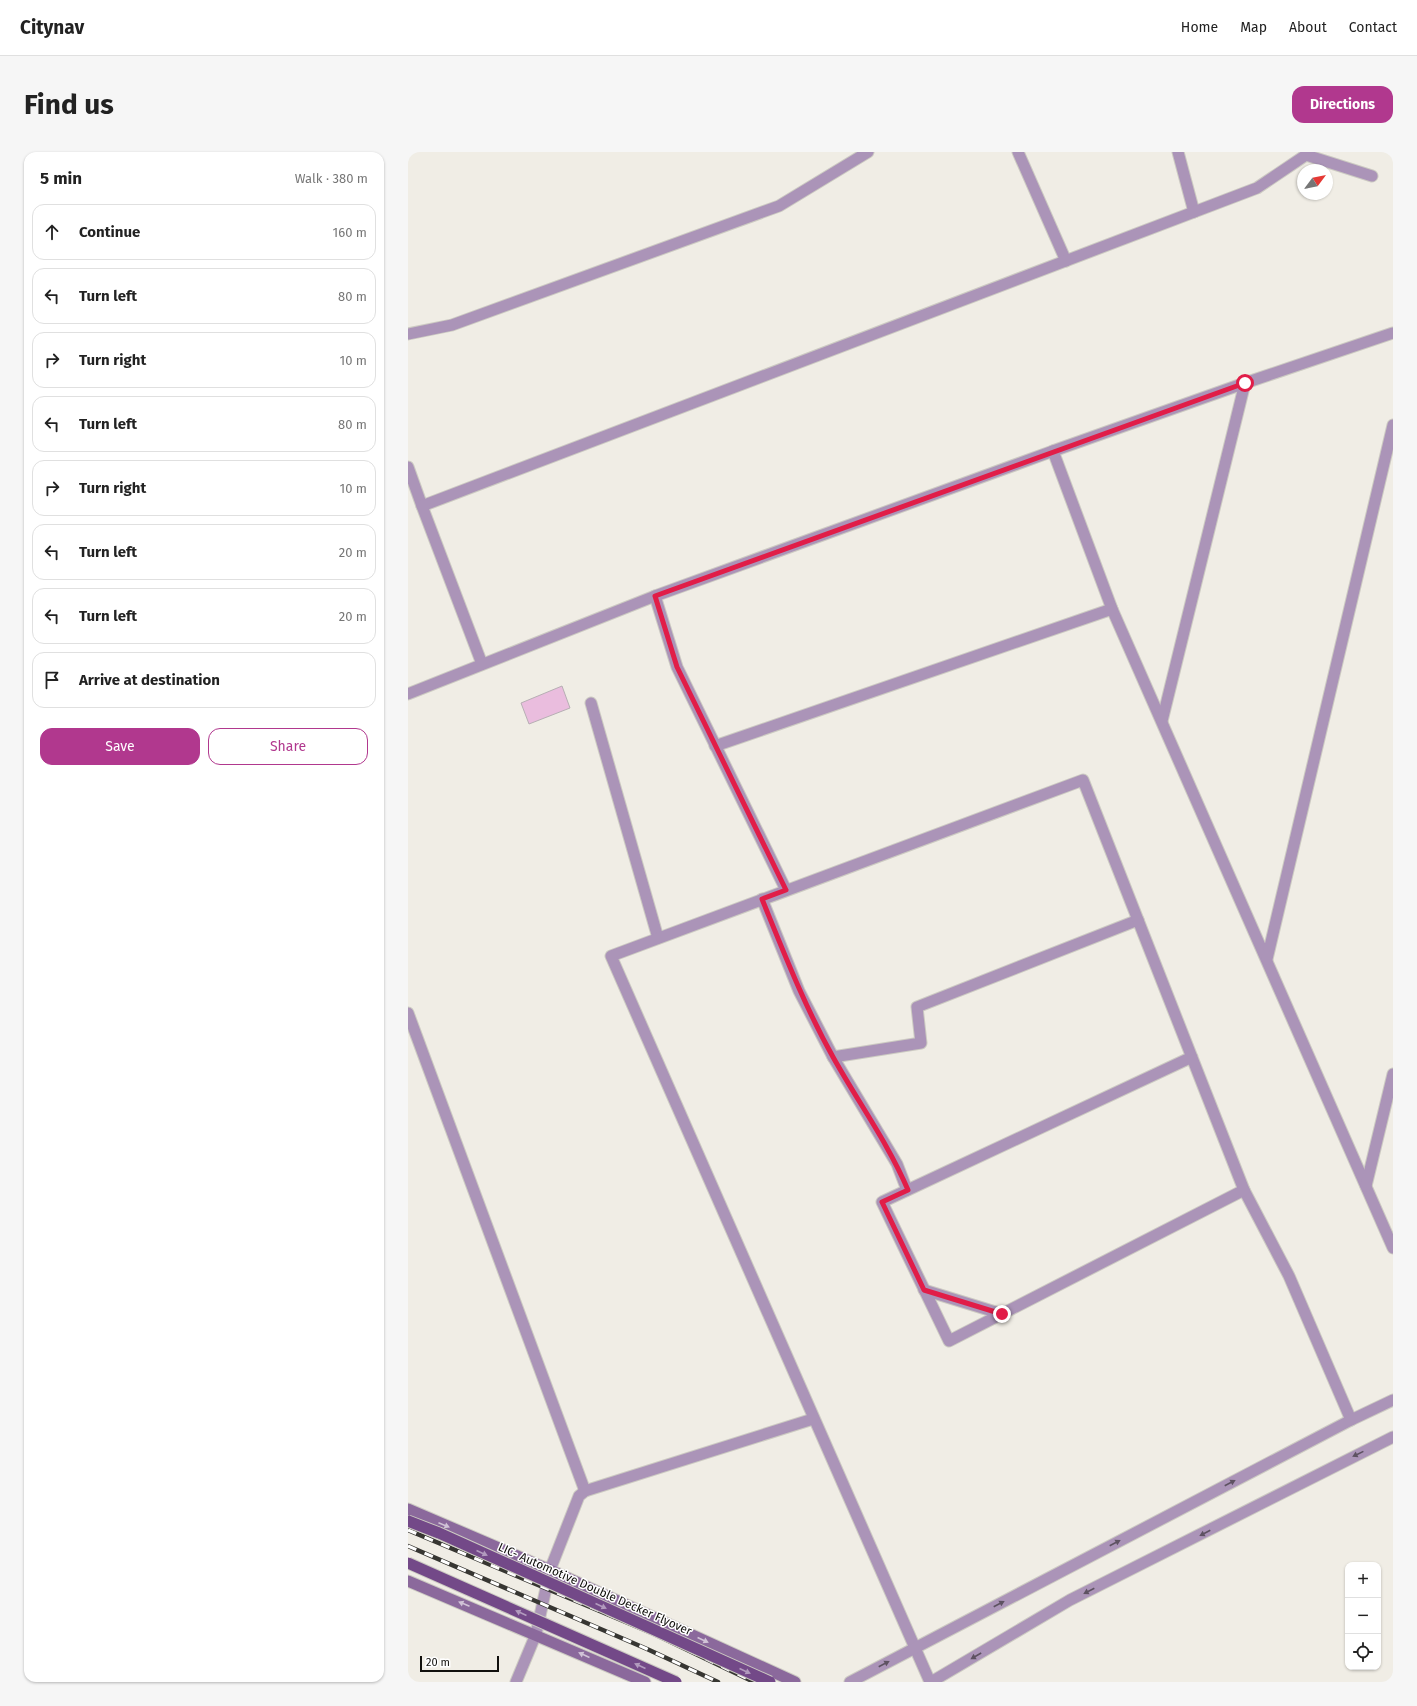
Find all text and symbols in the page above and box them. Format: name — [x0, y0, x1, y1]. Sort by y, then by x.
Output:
text: Citynav — [20, 16, 84, 39]
text: Home — [1181, 19, 1218, 36]
text: Map — [1240, 19, 1267, 36]
text: About — [1289, 19, 1327, 36]
text: Contact — [1349, 19, 1397, 36]
button: Directions — [1292, 86, 1393, 123]
text: Find us — [24, 88, 114, 121]
north arrow — [1297, 164, 1333, 200]
text: 5 min — [40, 168, 82, 189]
text: Walk · 380 m — [295, 171, 368, 186]
icon: ahead — [41, 221, 63, 243]
text: Continue — [79, 223, 140, 241]
text: 160 m — [333, 225, 367, 240]
icon: left — [41, 285, 63, 307]
text: Turn left — [79, 287, 137, 305]
text: 80 m — [338, 289, 367, 304]
icon: right — [41, 349, 63, 371]
text: Turn right — [79, 351, 146, 369]
text: 10 m — [340, 353, 367, 368]
route start — [1236, 374, 1254, 392]
icon: left — [41, 413, 63, 435]
text: Turn left — [79, 415, 137, 433]
text: 80 m — [338, 417, 367, 432]
icon: right — [41, 477, 63, 499]
text: Turn right — [79, 479, 146, 497]
text: 10 m — [340, 481, 367, 496]
icon: left — [41, 541, 63, 563]
text: Turn left — [79, 543, 137, 561]
text: 20 m — [339, 545, 367, 560]
icon: left — [41, 605, 63, 627]
text: Turn left — [79, 607, 137, 625]
text: 20 m — [339, 609, 367, 624]
icon: arrive — [41, 669, 63, 691]
text: Arrive at destination — [79, 671, 220, 689]
button: Save — [40, 728, 200, 765]
button: Share — [208, 728, 368, 765]
route end — [993, 1305, 1011, 1323]
one-way arrow — [1353, 1451, 1364, 1457]
one-way arrow — [1224, 1480, 1236, 1487]
one-way arrow — [438, 1522, 450, 1528]
one-way arrow — [1199, 1529, 1211, 1536]
street label: LIC- Automotive Double Decker Flyover — [496, 1540, 694, 1638]
one-way arrow — [1109, 1540, 1120, 1547]
one-way arrow — [477, 1550, 488, 1556]
map controls — [1345, 1562, 1381, 1670]
button: + — [1345, 1562, 1381, 1598]
one-way arrow — [1083, 1588, 1095, 1594]
button: − — [1345, 1598, 1381, 1634]
one-way arrow — [993, 1600, 1005, 1607]
one-way arrow — [458, 1601, 470, 1607]
one-way arrow — [595, 1603, 607, 1609]
one-way arrow — [516, 1610, 527, 1616]
button: locate — [1345, 1634, 1381, 1670]
one-way arrow — [698, 1637, 709, 1643]
one-way arrow — [578, 1652, 589, 1658]
one-way arrow — [970, 1652, 982, 1659]
scale bar — [420, 1654, 499, 1673]
text: 20 m — [426, 1656, 450, 1669]
one-way arrow — [878, 1661, 890, 1667]
one-way arrow — [635, 1663, 646, 1669]
one-way arrow — [740, 1668, 751, 1674]

